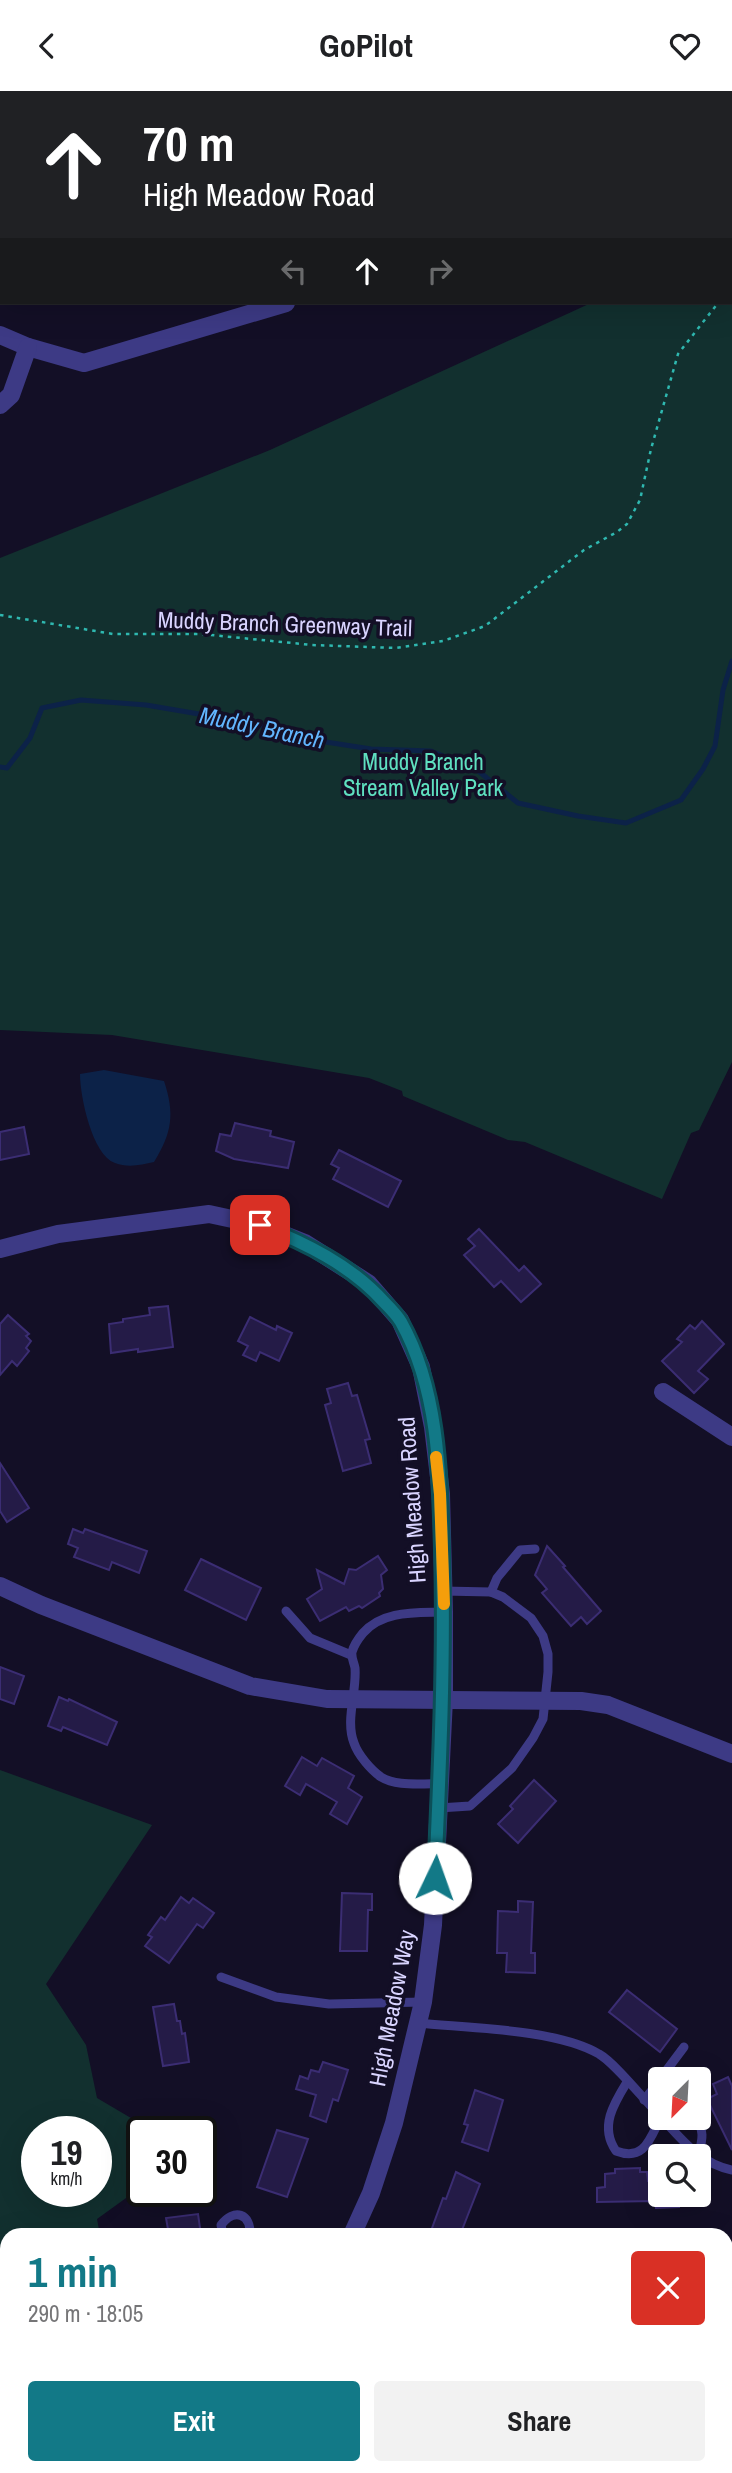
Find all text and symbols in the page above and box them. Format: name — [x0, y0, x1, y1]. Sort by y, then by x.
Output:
text: GoPilot — [319, 24, 413, 67]
icon: back — [28, 27, 66, 65]
icon: heart — [666, 27, 704, 65]
text: 70 m — [143, 110, 235, 176]
icon: ahead — [28, 119, 119, 210]
text: High Meadow Road — [143, 173, 375, 216]
icon: left — [275, 252, 313, 290]
icon: ahead — [348, 252, 386, 290]
icon: right — [421, 252, 459, 290]
street label: Muddy Branch Greenway Trail — [157, 604, 413, 643]
water label: Muddy Branch — [197, 698, 328, 756]
park label: Muddy Branch Stream Valley Park — [343, 746, 504, 803]
pin — [230, 1195, 290, 1255]
icon: arrive — [241, 1206, 279, 1244]
street label: High Meadow Road — [390, 1416, 433, 1584]
position arrow — [398, 1841, 472, 1915]
street label: High Meadow Way — [361, 1927, 422, 2089]
north arrow — [648, 2067, 710, 2130]
map controls — [648, 2067, 711, 2207]
speed limit sign: 30 — [126, 2116, 217, 2207]
text: 19 — [51, 2129, 82, 2176]
button: search — [648, 2144, 711, 2207]
text: km/h — [51, 2166, 83, 2191]
text: 1 min — [28, 2244, 118, 2300]
button: close — [631, 2251, 705, 2325]
text: 290 m · 18:05 — [28, 2298, 143, 2329]
button: Exit — [28, 2381, 360, 2461]
button: Share — [374, 2381, 705, 2461]

